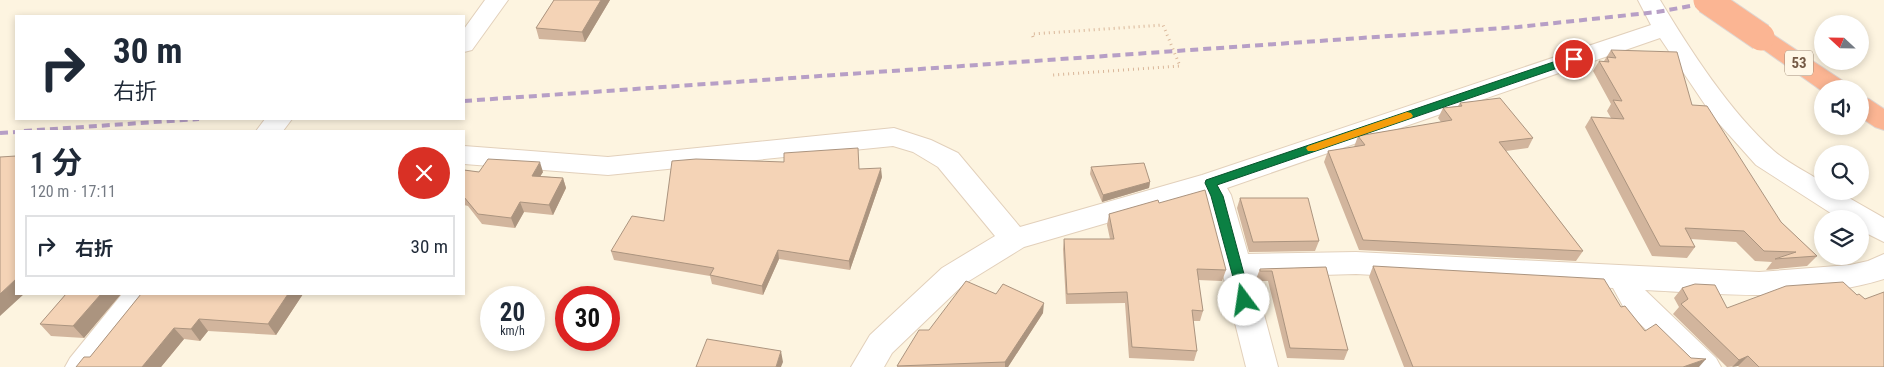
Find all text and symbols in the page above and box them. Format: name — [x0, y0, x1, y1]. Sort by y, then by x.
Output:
north arrow — [1814, 15, 1869, 70]
map controls — [1814, 15, 1869, 265]
text: 30 m — [113, 31, 182, 72]
icon: right — [30, 35, 95, 100]
pin — [1553, 38, 1595, 80]
icon: arrive — [1560, 45, 1588, 73]
road number: 53 — [1785, 50, 1813, 76]
text: 右折 — [113, 79, 157, 104]
button: sound — [1814, 80, 1869, 135]
text: 1 分 — [30, 145, 82, 180]
button: search — [1814, 145, 1869, 200]
button: close — [398, 147, 450, 199]
text: 120 m · 17:11 — [30, 182, 116, 201]
button: layers — [1814, 210, 1869, 265]
icon: right — [32, 232, 60, 260]
text: 30 m — [411, 235, 448, 258]
text: 右折 — [75, 237, 113, 260]
position arrow — [1217, 273, 1269, 325]
speed limit sign: 30 — [555, 286, 620, 351]
text: 20 — [500, 298, 525, 327]
text: km/h — [500, 324, 525, 338]

